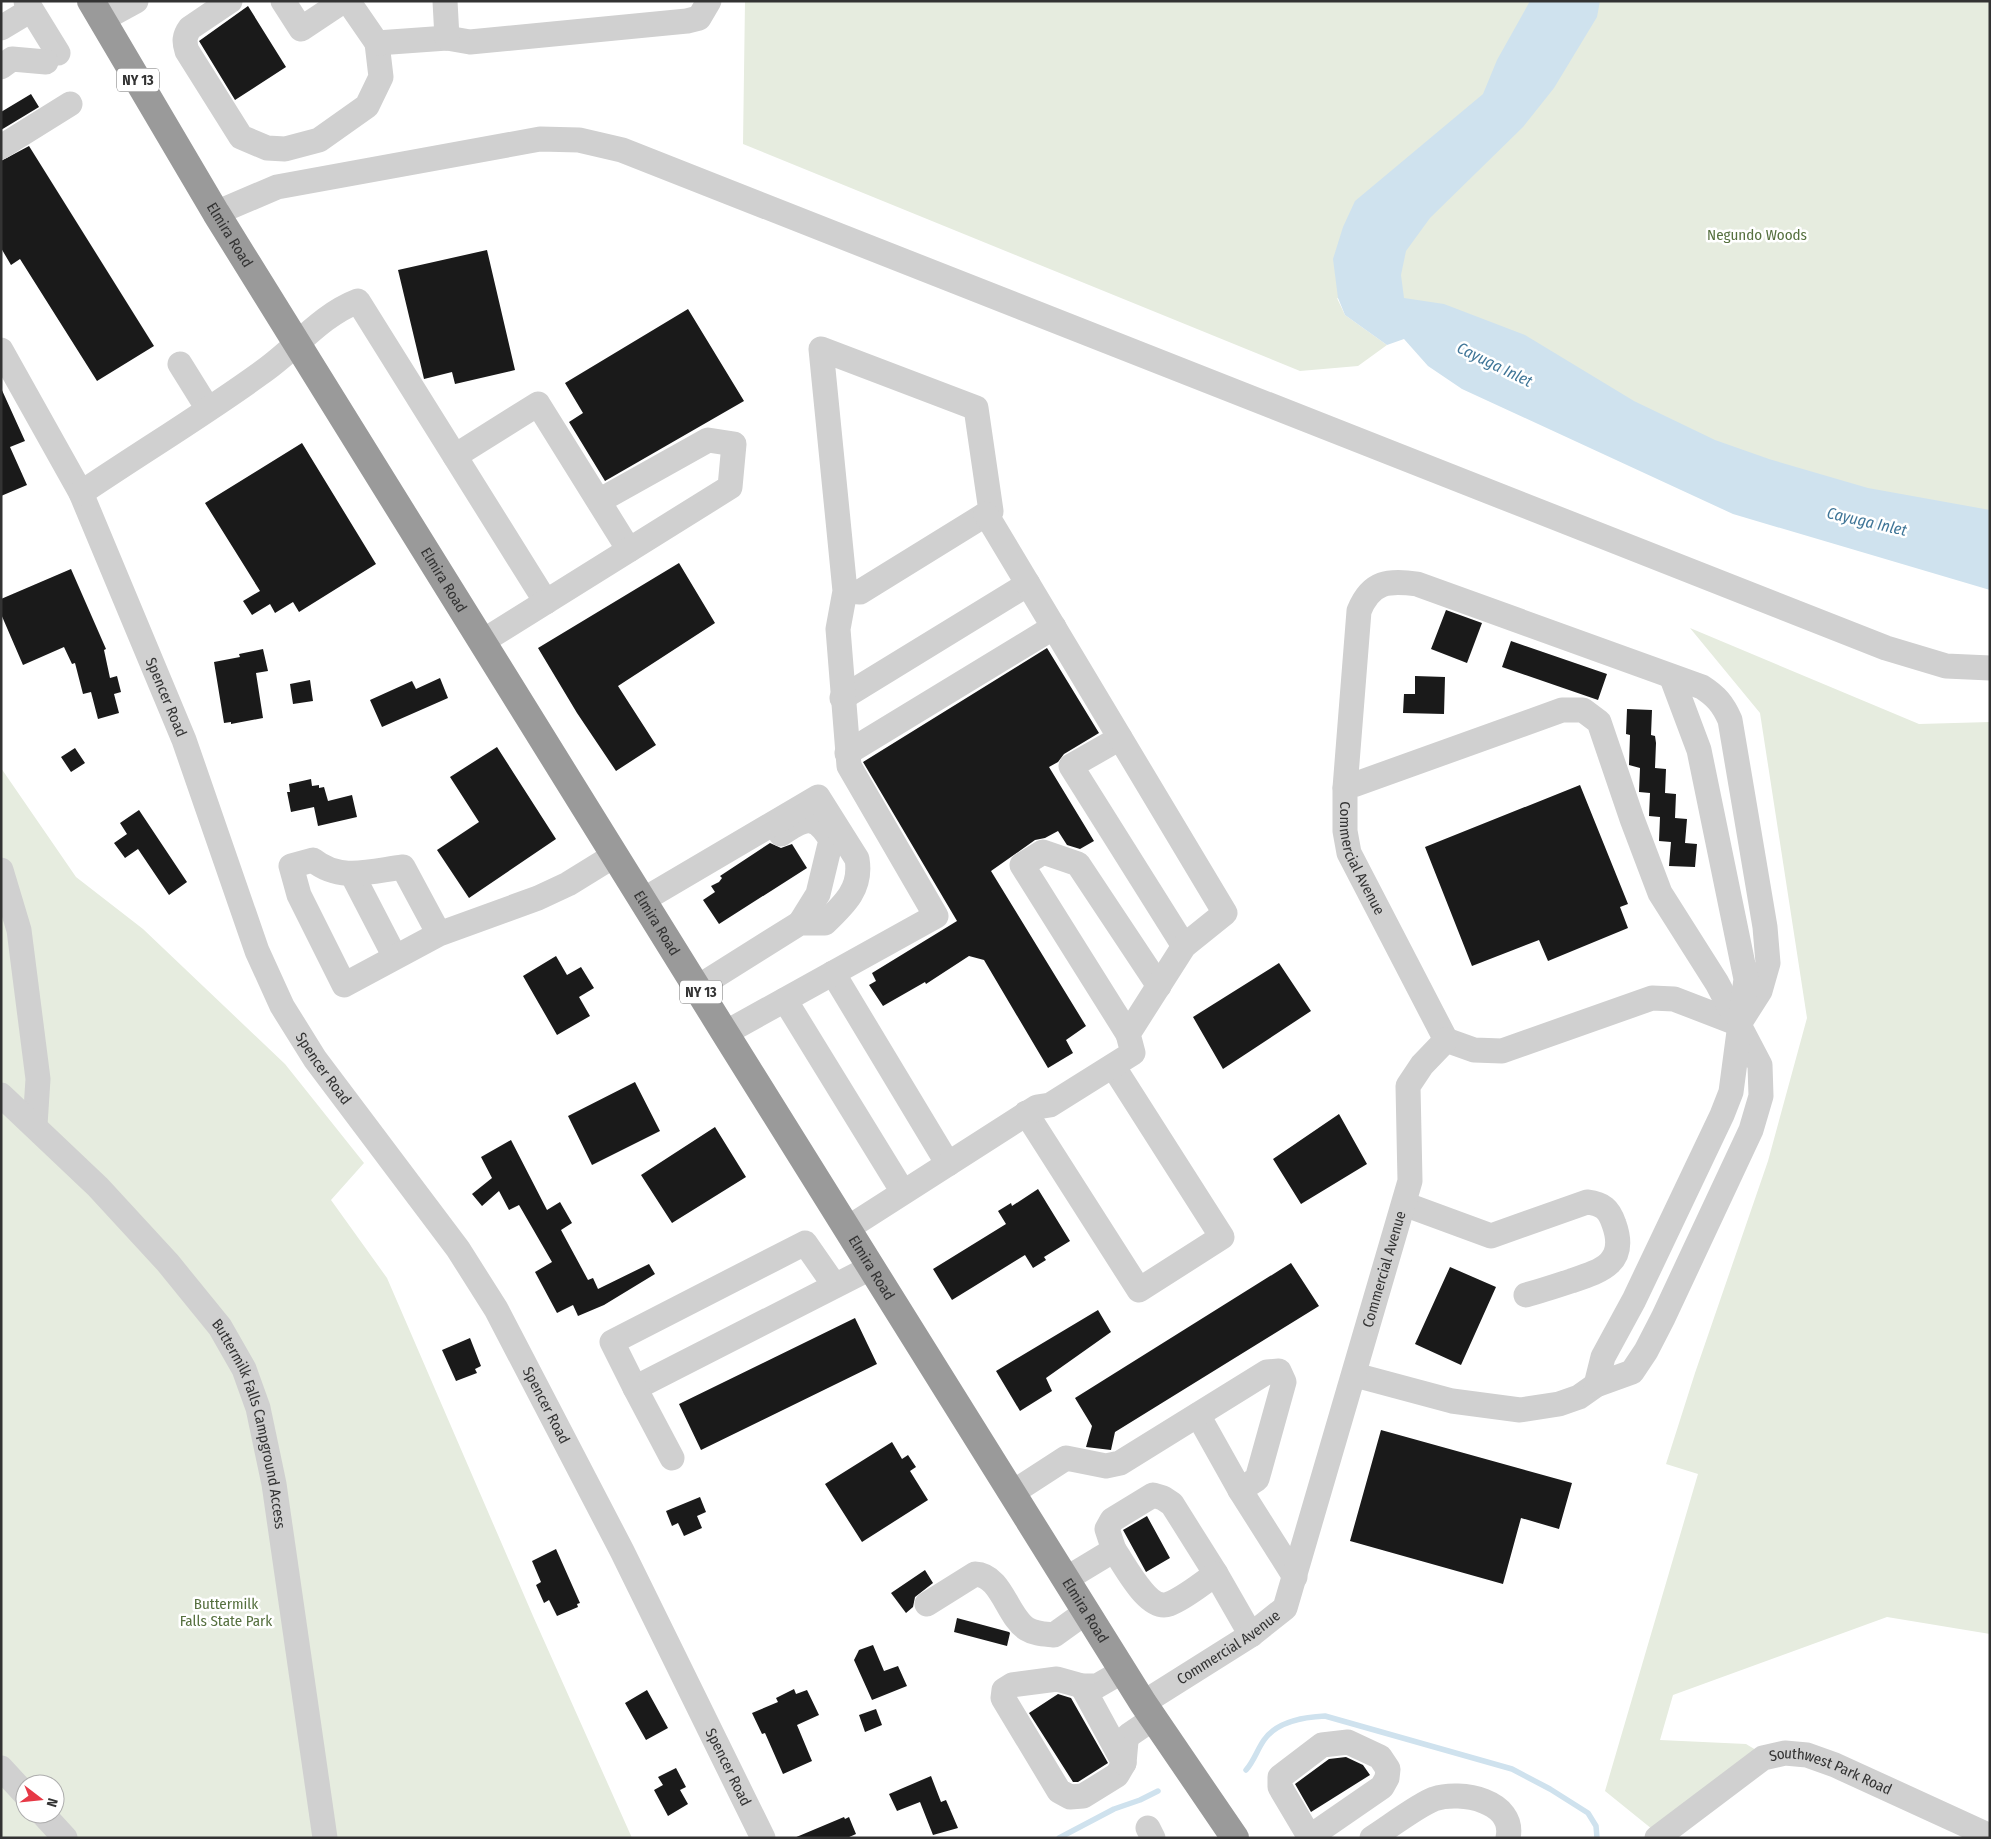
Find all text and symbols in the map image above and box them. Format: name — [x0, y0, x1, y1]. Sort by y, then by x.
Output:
road number: NY 13 — [117, 68, 159, 92]
street label: Elmira Road — [203, 199, 257, 271]
park label: Negundo Woods — [1707, 226, 1807, 244]
water label: Cayuga Inlet — [1454, 338, 1536, 391]
water label: Cayuga Inlet — [1825, 503, 1909, 540]
street label: Elmira Road — [417, 544, 471, 616]
street label: Spencer Road — [142, 655, 191, 739]
street label: Commercial Avenue — [1336, 801, 1389, 918]
street label: Elmira Road — [630, 887, 684, 959]
road number: NY 13 — [680, 980, 722, 1004]
street label: Spencer Road — [292, 1029, 355, 1108]
street label: Commercial Avenue — [1359, 1209, 1410, 1330]
street label: Elmira Road — [845, 1232, 898, 1304]
street label: Buttermilk Falls Campground Access — [208, 1315, 289, 1530]
street label: Spencer Road — [519, 1364, 574, 1447]
street label: Elmira Road — [1058, 1575, 1112, 1646]
park label: Buttermilk Falls State Park — [180, 1595, 272, 1630]
street label: Commercial Avenue — [1173, 1606, 1284, 1688]
street label: Spencer Road — [702, 1725, 755, 1809]
street label: Southwest Park Road — [1767, 1744, 1895, 1799]
north arrow — [15, 1774, 65, 1824]
text: N — [43, 1796, 61, 1809]

